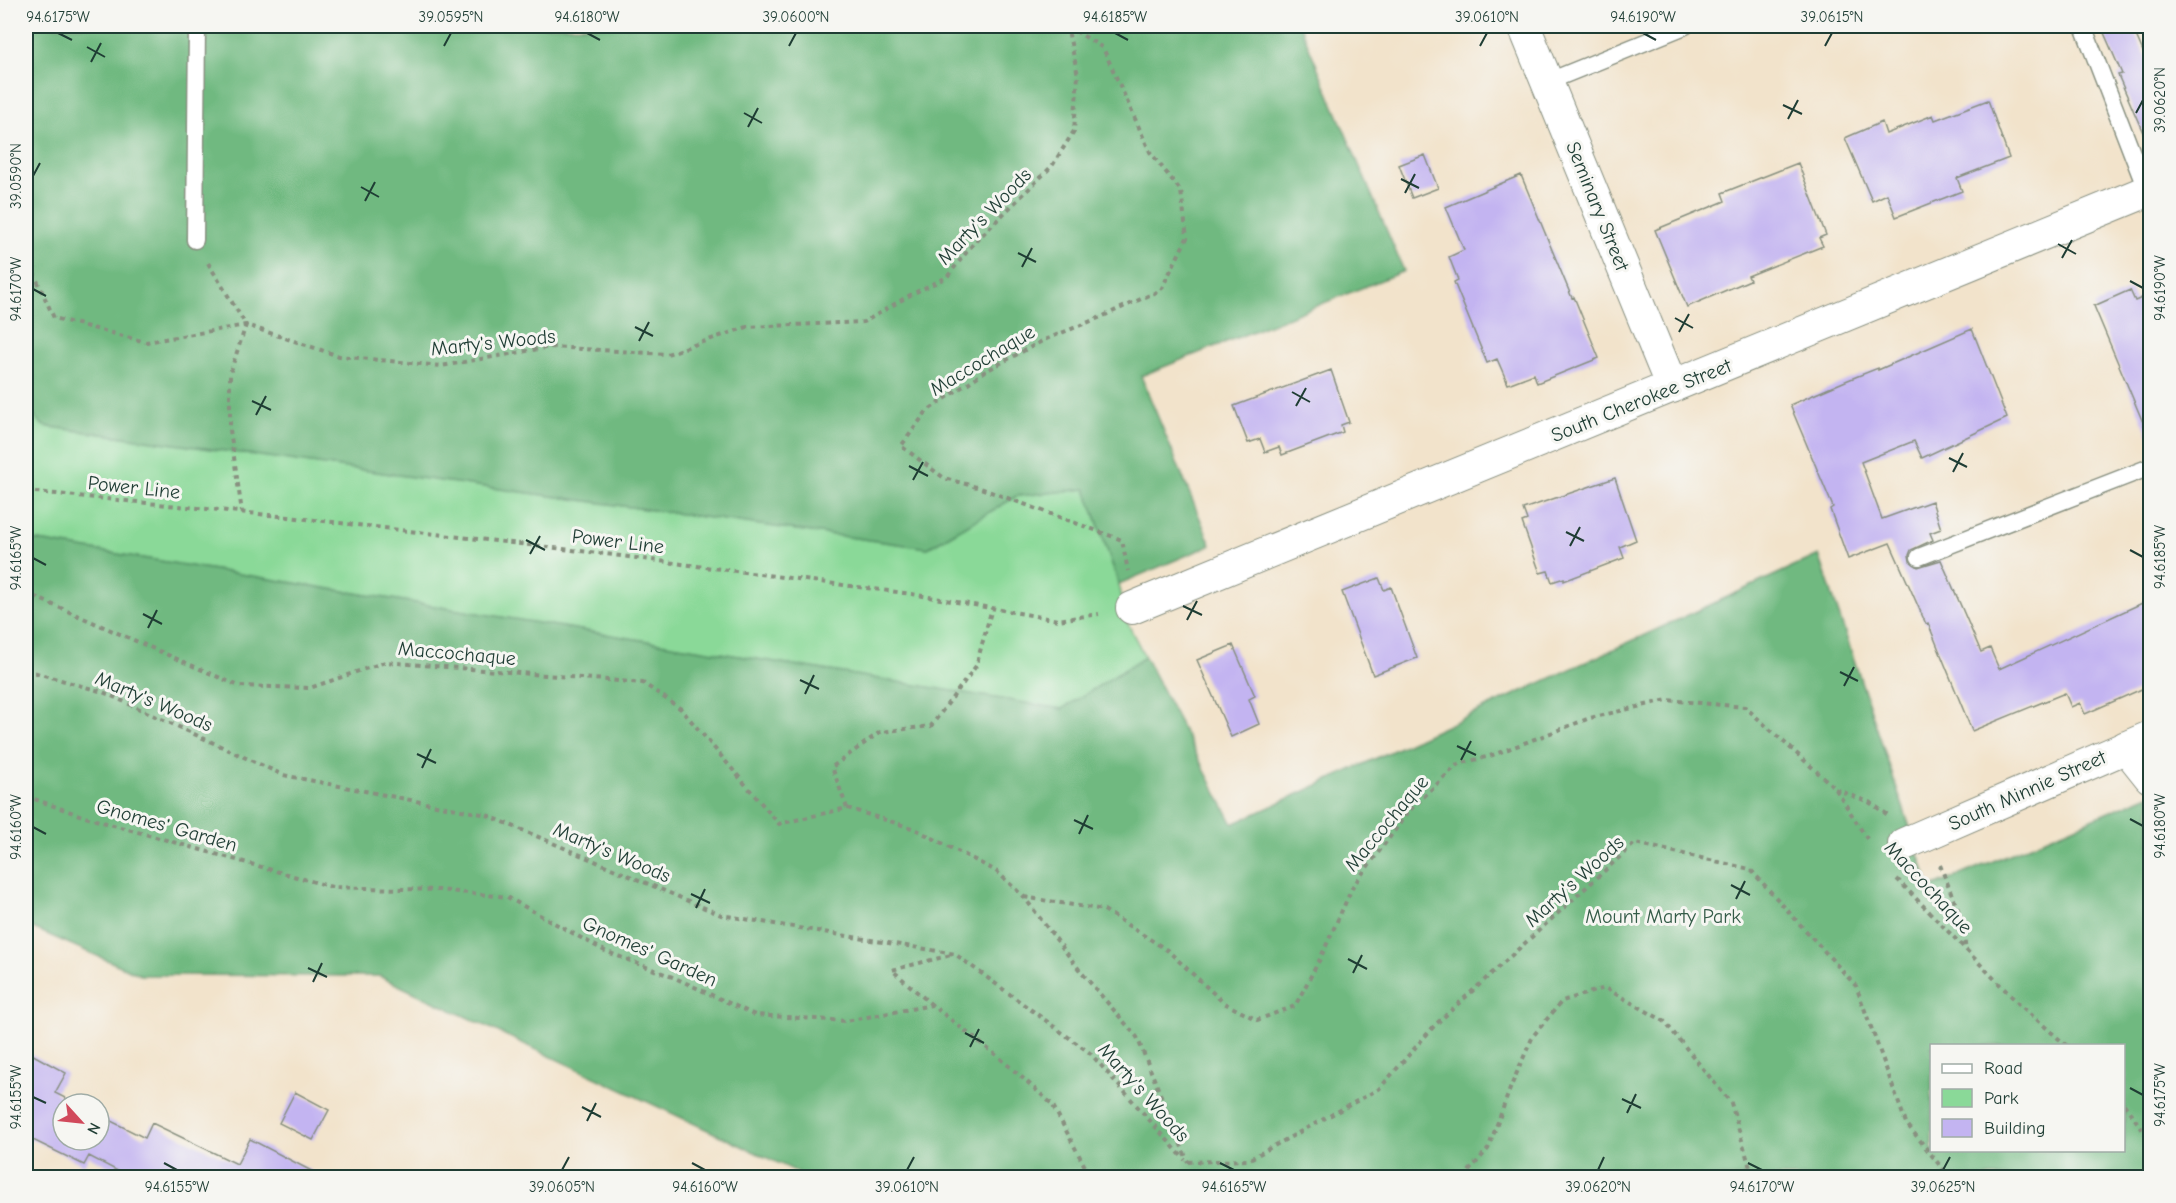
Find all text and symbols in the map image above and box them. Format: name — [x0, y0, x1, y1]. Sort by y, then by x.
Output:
text: 94.6175°W — [26, 8, 90, 26]
text: 39.0595°N — [419, 8, 483, 26]
text: 94.6180°W — [554, 8, 620, 26]
text: 39.0600°N — [763, 8, 829, 26]
text: 94.6185°W — [1083, 8, 1147, 26]
text: 39.0610°N — [1455, 8, 1519, 26]
text: 94.6190°W — [1610, 8, 1676, 26]
text: 39.0615°N — [1801, 8, 1863, 26]
text: 39.0620°N — [2151, 67, 2169, 133]
street label: Seminary Street — [1561, 138, 1634, 275]
text: 39.0590°N — [7, 143, 25, 209]
street label: Marty's Woods — [933, 163, 1036, 269]
text: 94.6190°W — [2151, 255, 2169, 321]
text: 94.6170°W — [7, 257, 25, 321]
street label: Maccochaque — [926, 320, 1039, 401]
street label: Marty's Woods — [430, 325, 557, 360]
street label: South Cherokee Street — [1548, 353, 1736, 447]
street label: Power Line — [87, 471, 181, 504]
street label: Power Line — [571, 524, 665, 559]
text: 94.6185°W — [2151, 525, 2169, 589]
text: 94.6165°W — [7, 526, 25, 590]
street label: Maccochaque — [397, 637, 517, 670]
street label: Marty's Woods — [92, 666, 216, 737]
street label: South Minnie Street — [1945, 745, 2111, 835]
street label: Maccochaque — [1340, 771, 1433, 876]
text: 94.6180°W — [2151, 793, 2169, 859]
text: 94.6160°W — [7, 794, 25, 860]
street label: Gnomes' Garden — [94, 794, 240, 857]
street label: Marty's Woods — [550, 817, 674, 888]
street label: Marty's Woods — [1520, 831, 1629, 932]
street label: Maccochaque — [1880, 836, 1977, 938]
park label: Mount Marty Park — [1585, 905, 1741, 928]
street label: Gnomes' Garden — [579, 911, 721, 991]
street label: Marty's Woods — [1093, 1038, 1194, 1147]
legend — [1930, 1044, 2125, 1152]
text: Road — [1984, 1058, 2023, 1079]
text: 94.6175°W — [2151, 1063, 2169, 1127]
text: 94.6155°W — [7, 1065, 25, 1129]
text: Park — [1984, 1088, 2019, 1109]
north arrow — [51, 1092, 111, 1152]
text: Building — [1984, 1118, 2046, 1139]
text: N — [83, 1120, 104, 1137]
text: 94.6155°W — [145, 1178, 209, 1196]
text: 39.0605°N — [529, 1178, 595, 1196]
text: 94.6160°W — [672, 1178, 738, 1196]
text: 39.0610°N — [875, 1178, 939, 1196]
text: 94.6165°W — [1202, 1178, 1266, 1196]
text: 39.0620°N — [1565, 1178, 1631, 1196]
text: 94.6170°W — [1730, 1178, 1794, 1196]
text: 39.0625°N — [1911, 1178, 1975, 1196]

